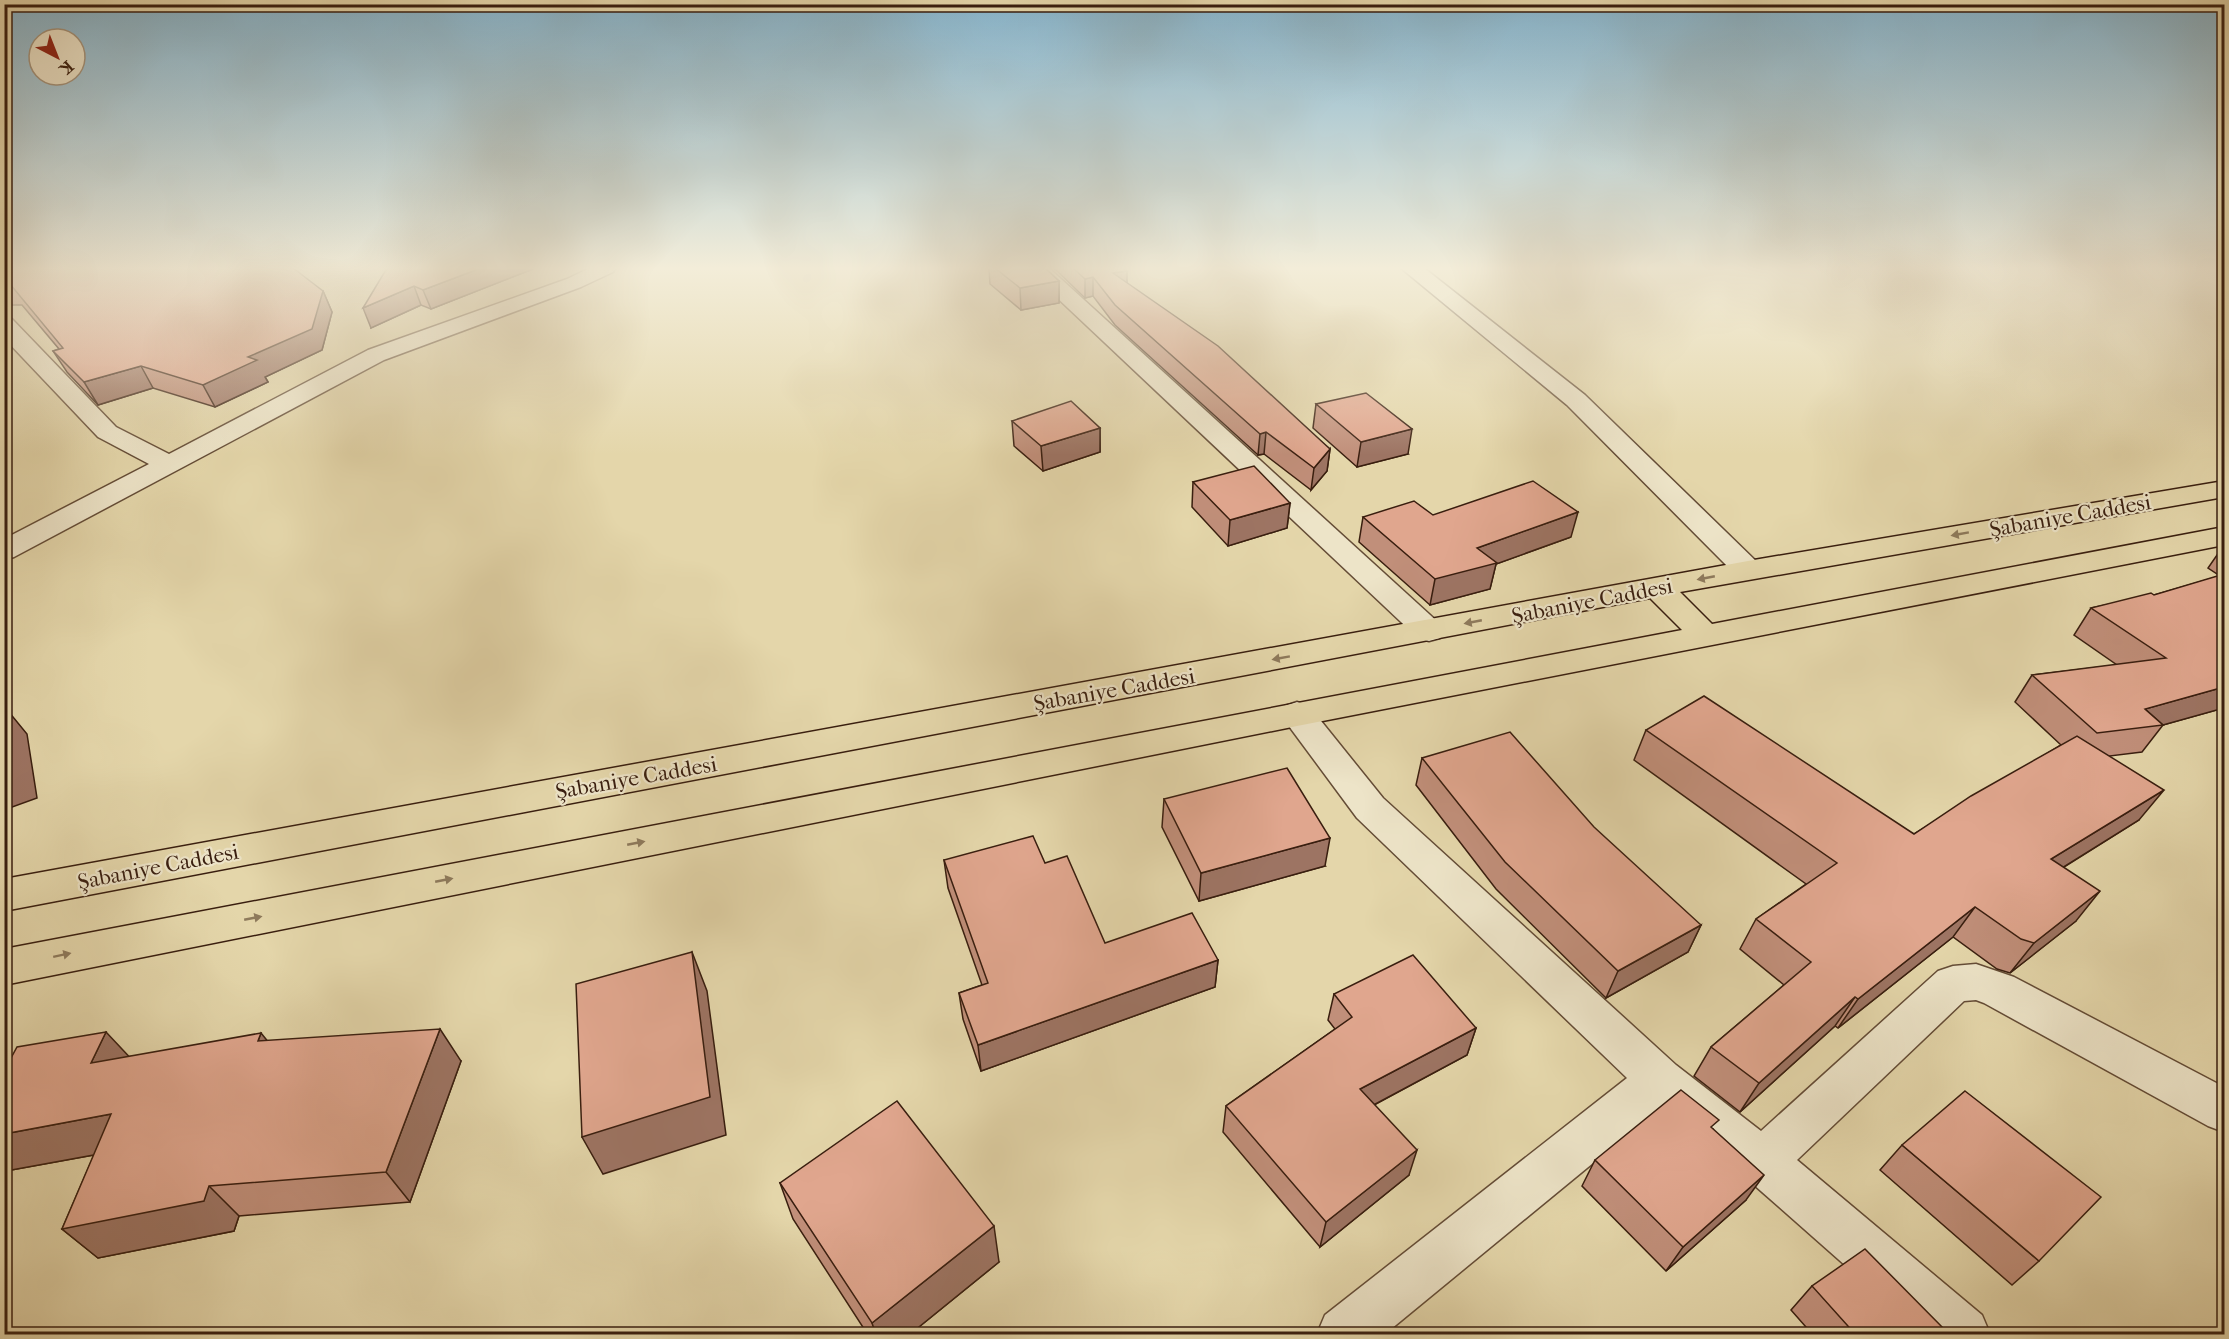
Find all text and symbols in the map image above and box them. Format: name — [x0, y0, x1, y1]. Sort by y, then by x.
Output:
north arrow — [27, 27, 87, 87]
text: K — [55, 57, 77, 80]
street label: Şabaniye Caddesi — [1987, 489, 2153, 543]
one-way arrow — [1950, 530, 1969, 539]
street label: Şabaniye Caddesi — [1510, 573, 1675, 629]
one-way arrow — [1696, 574, 1715, 583]
one-way arrow — [1463, 618, 1482, 627]
one-way arrow — [1271, 654, 1290, 663]
street label: Şabaniye Caddesi — [1031, 663, 1197, 717]
street label: Şabaniye Caddesi — [553, 751, 719, 805]
one-way arrow — [627, 838, 646, 847]
street label: Şabaniye Caddesi — [76, 839, 241, 895]
one-way arrow — [435, 875, 454, 884]
one-way arrow — [244, 913, 263, 922]
one-way arrow — [52, 950, 71, 959]

